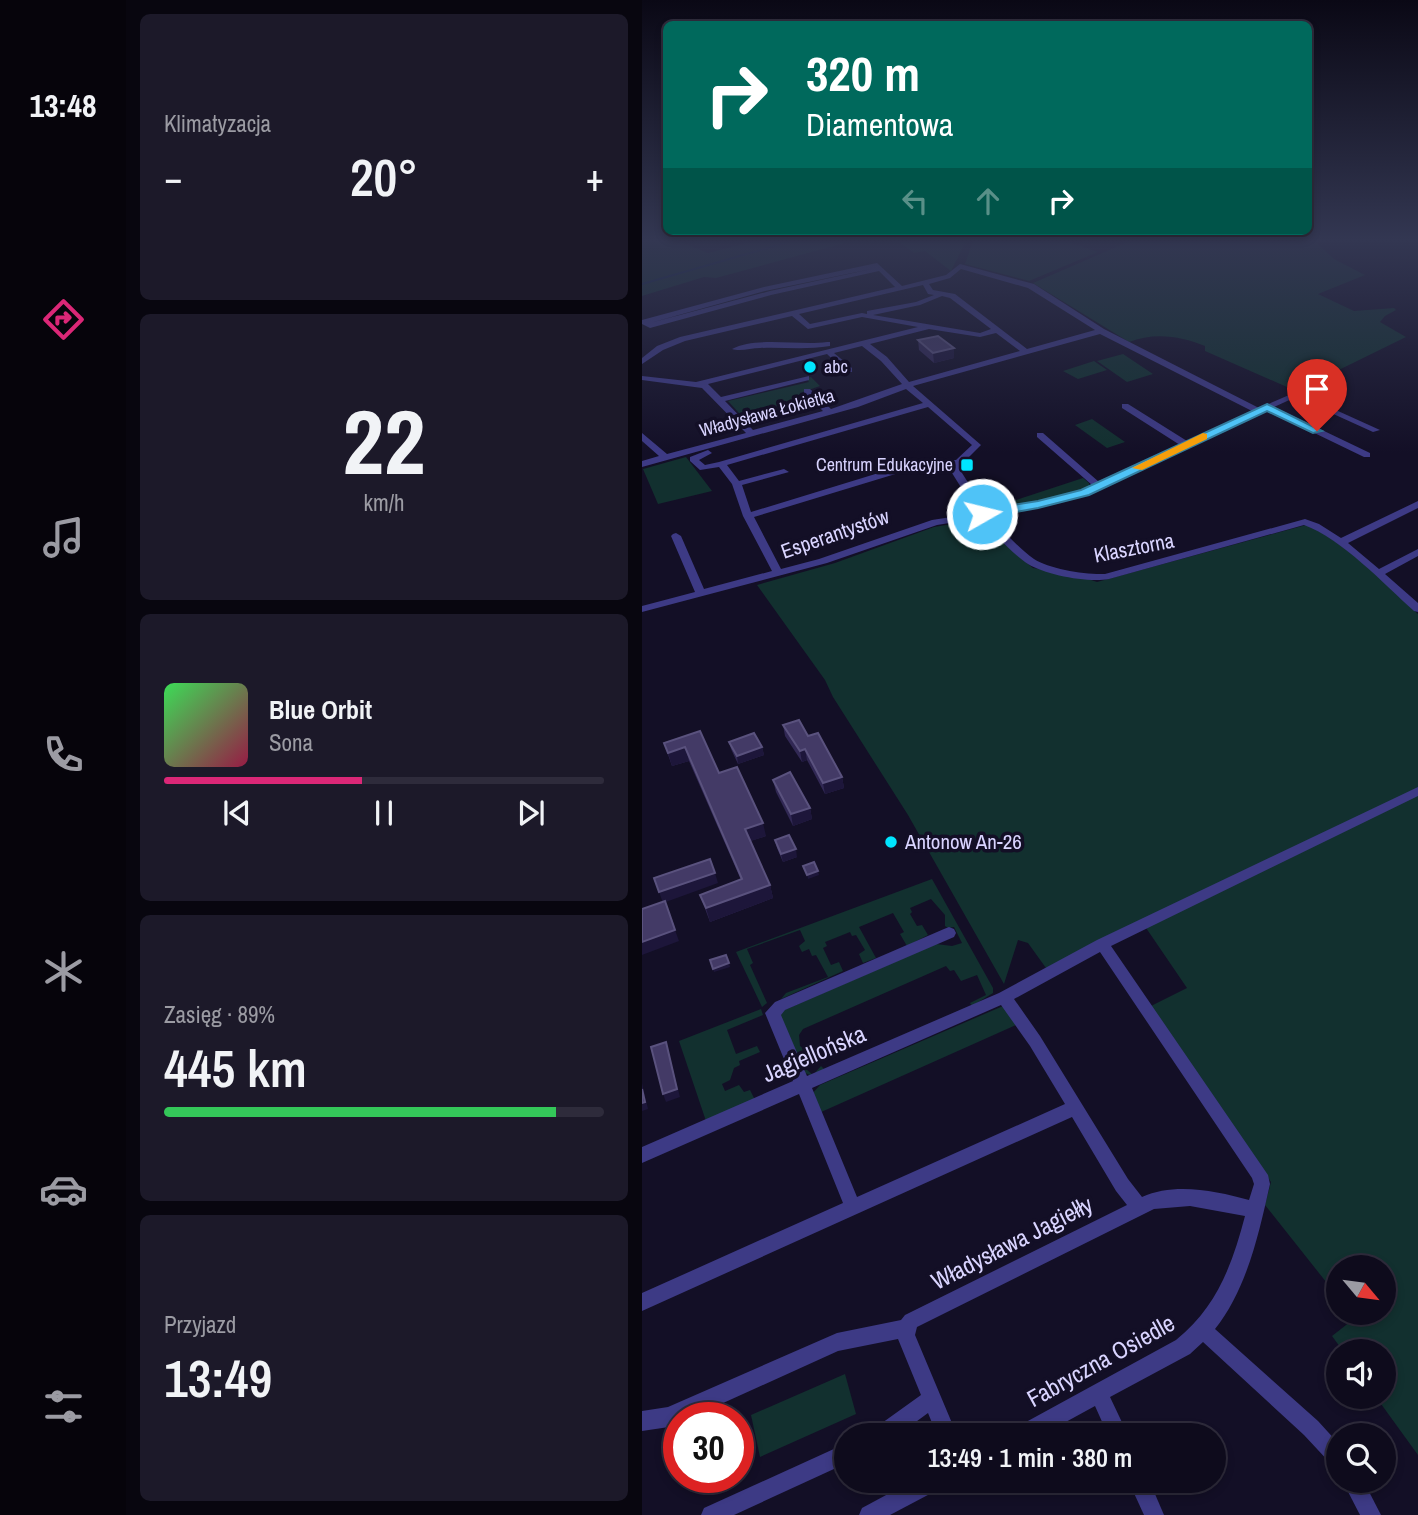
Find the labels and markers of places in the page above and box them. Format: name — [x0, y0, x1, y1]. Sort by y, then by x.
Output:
place label: abc — [824, 354, 848, 379]
marker: abc — [802, 359, 818, 375]
pin — [1287, 359, 1347, 431]
place label: Centrum Edukacyjne — [816, 452, 953, 477]
marker: Centrum Edukacyjne — [959, 457, 975, 473]
place label: Antonow An-26 — [904, 827, 1022, 856]
marker: Antonow An-26 — [883, 834, 899, 850]

